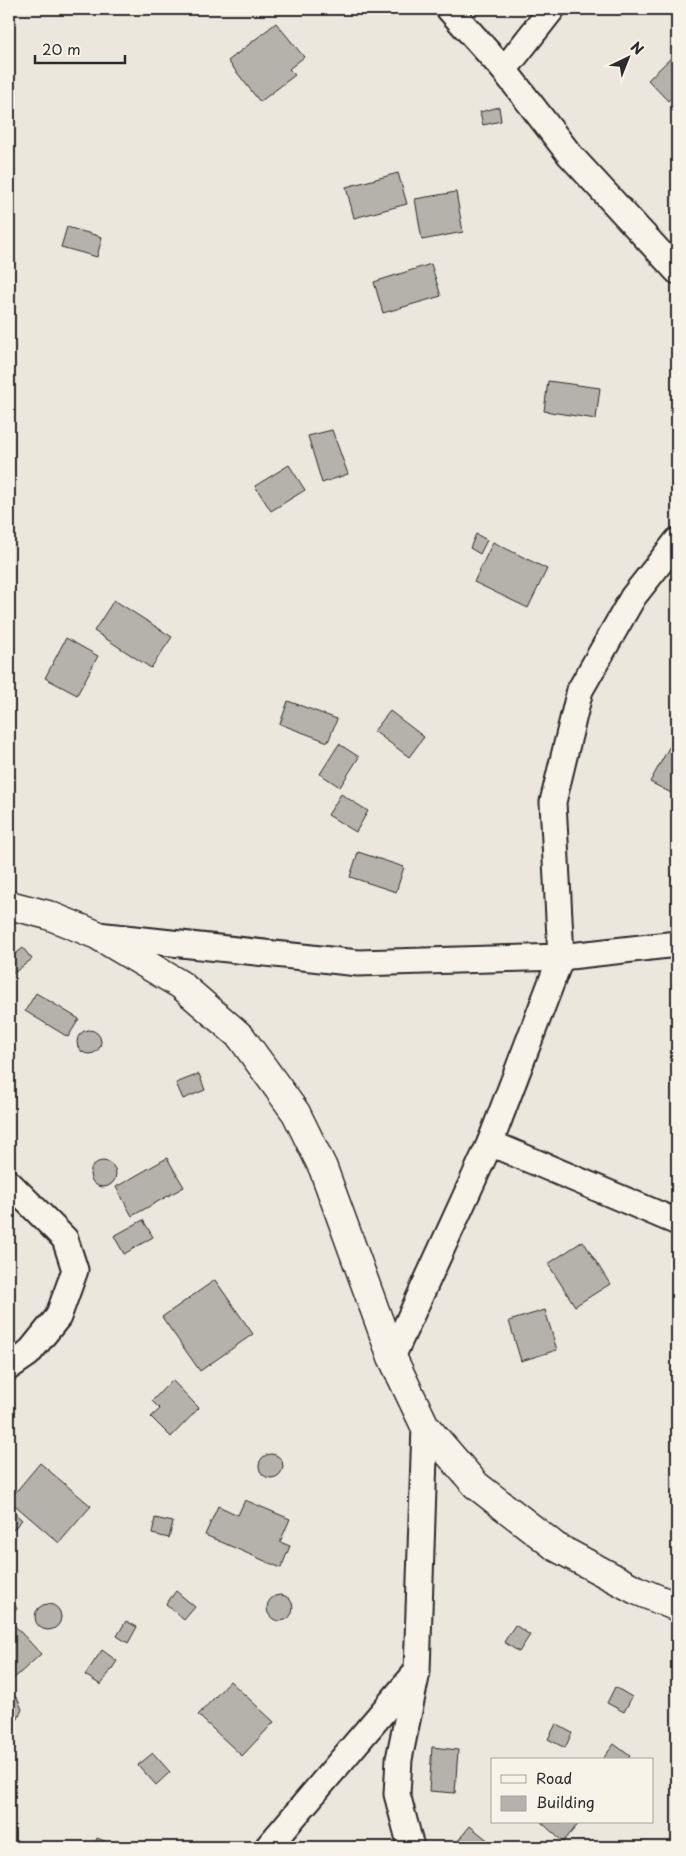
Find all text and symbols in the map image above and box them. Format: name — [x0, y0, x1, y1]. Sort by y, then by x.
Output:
scale bar — [35, 32, 125, 64]
north arrow — [604, 32, 654, 82]
text: 20 m — [42, 37, 81, 60]
text: N — [626, 37, 648, 60]
legend — [491, 1758, 654, 1824]
text: Road — [536, 1766, 572, 1789]
text: Building — [536, 1790, 595, 1813]

